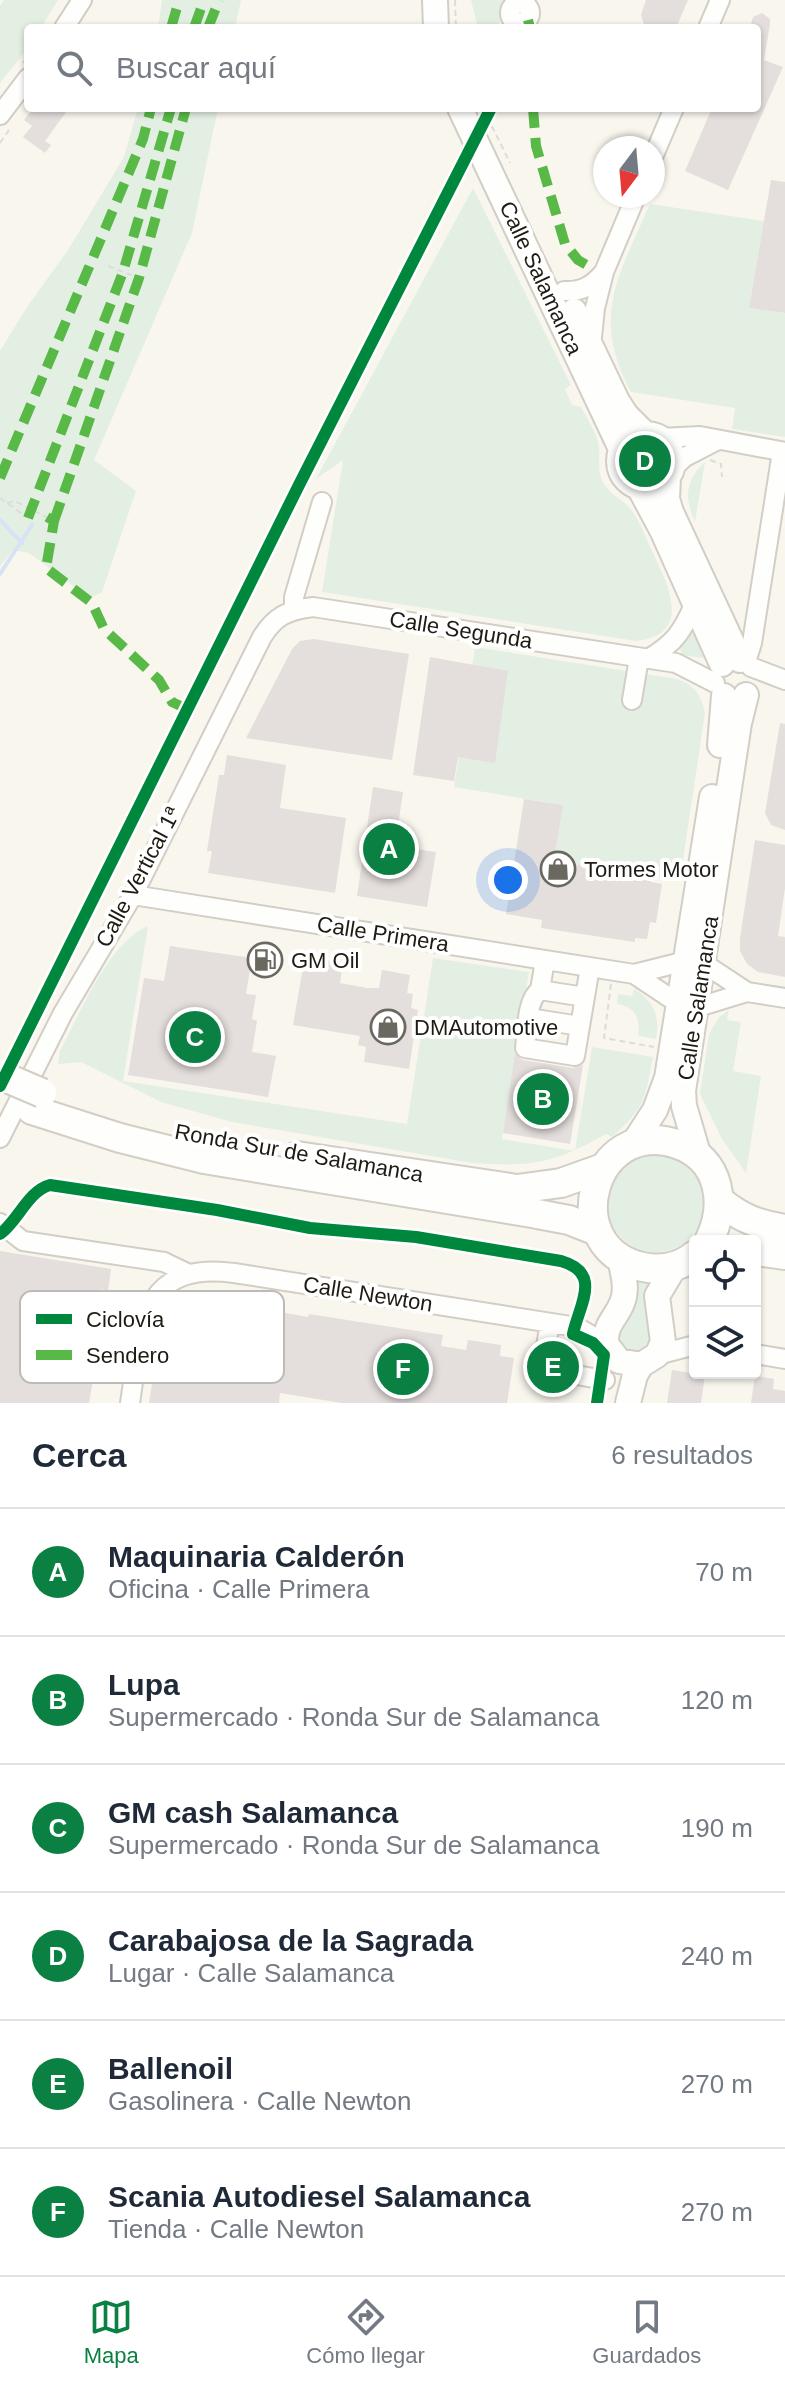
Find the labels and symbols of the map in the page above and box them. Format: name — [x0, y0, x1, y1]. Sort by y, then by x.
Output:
north arrow — [593, 136, 665, 208]
street label: Calle Salamanca — [495, 197, 588, 359]
pin: D — [619, 431, 671, 491]
street label: Calle Segunda — [388, 606, 535, 654]
street label: Calle Vertical 1ª — [91, 802, 186, 951]
pin: A — [363, 819, 415, 879]
shop icon: Tormes Motor — [539, 850, 577, 888]
place label: Tormes Motor — [584, 857, 718, 882]
your location — [488, 860, 528, 900]
street label: Calle Primera — [315, 911, 452, 957]
street label: Calle Salamanca — [673, 913, 723, 1082]
fuel station icon: GM Oil — [246, 941, 284, 979]
place label: GM Oil — [291, 948, 359, 973]
pin: C — [169, 1007, 221, 1067]
shop icon: DMAutomotive — [369, 1008, 407, 1046]
place label: DMAutomotive — [414, 1015, 558, 1040]
pin: B — [517, 1069, 569, 1129]
street label: Ronda Sur de Salamanca — [173, 1119, 426, 1187]
street label: Calle Newton — [301, 1271, 435, 1317]
legend — [20, 1291, 284, 1383]
text: Ciclovía — [86, 1307, 165, 1332]
pin: E — [527, 1337, 579, 1397]
pin: F — [377, 1339, 429, 1399]
text: Sendero — [86, 1343, 169, 1368]

